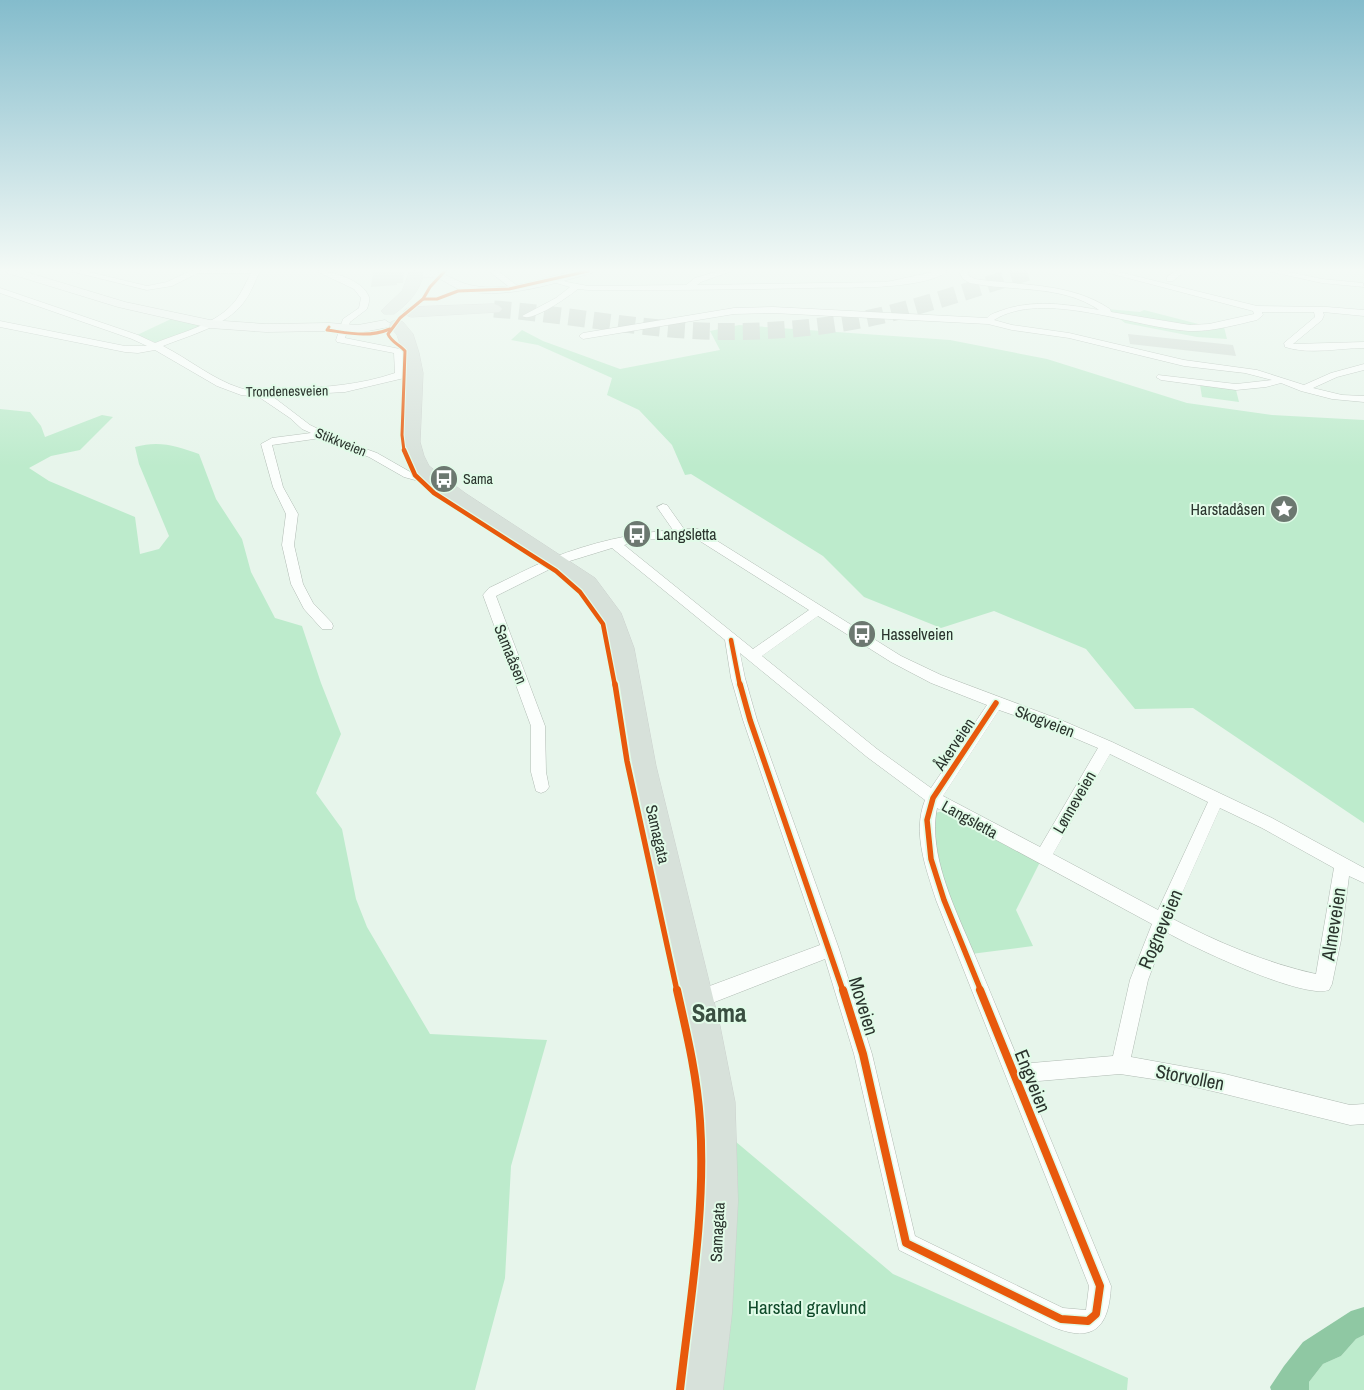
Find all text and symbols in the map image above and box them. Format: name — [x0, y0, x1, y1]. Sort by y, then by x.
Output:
street label: Trondenesveien — [246, 381, 328, 401]
street label: Stikkveien — [313, 424, 369, 460]
bus stop icon: Sama — [429, 464, 459, 494]
place label: Sama — [463, 470, 494, 488]
place icon: Harstadåsen — [1269, 494, 1299, 524]
place label: Harstadåsen — [1191, 498, 1265, 520]
bus stop icon: Langsletta — [622, 519, 652, 549]
place label: Langsletta — [656, 523, 717, 545]
bus stop icon: Hasselveien — [847, 619, 877, 649]
street label: Samaåsen — [489, 621, 533, 687]
place label: Hasselveien — [881, 623, 953, 645]
street label: Skogveien — [1012, 700, 1078, 742]
street label: Åkerveien — [928, 713, 980, 775]
street label: Lønneveien — [1047, 767, 1101, 837]
street label: Langsletta — [938, 795, 1002, 844]
street label: Samagata — [641, 802, 676, 866]
street label: Rogneveien — [1132, 885, 1188, 973]
street label: Almeveien — [1314, 886, 1352, 963]
street label: Moveien — [843, 974, 885, 1038]
district label: Sama — [692, 996, 747, 1030]
street label: Engveien — [1009, 1046, 1057, 1116]
street label: Storvollen — [1154, 1058, 1226, 1096]
street label: Samagata — [704, 1201, 730, 1262]
park label: Harstad gravlund — [748, 1294, 866, 1320]

